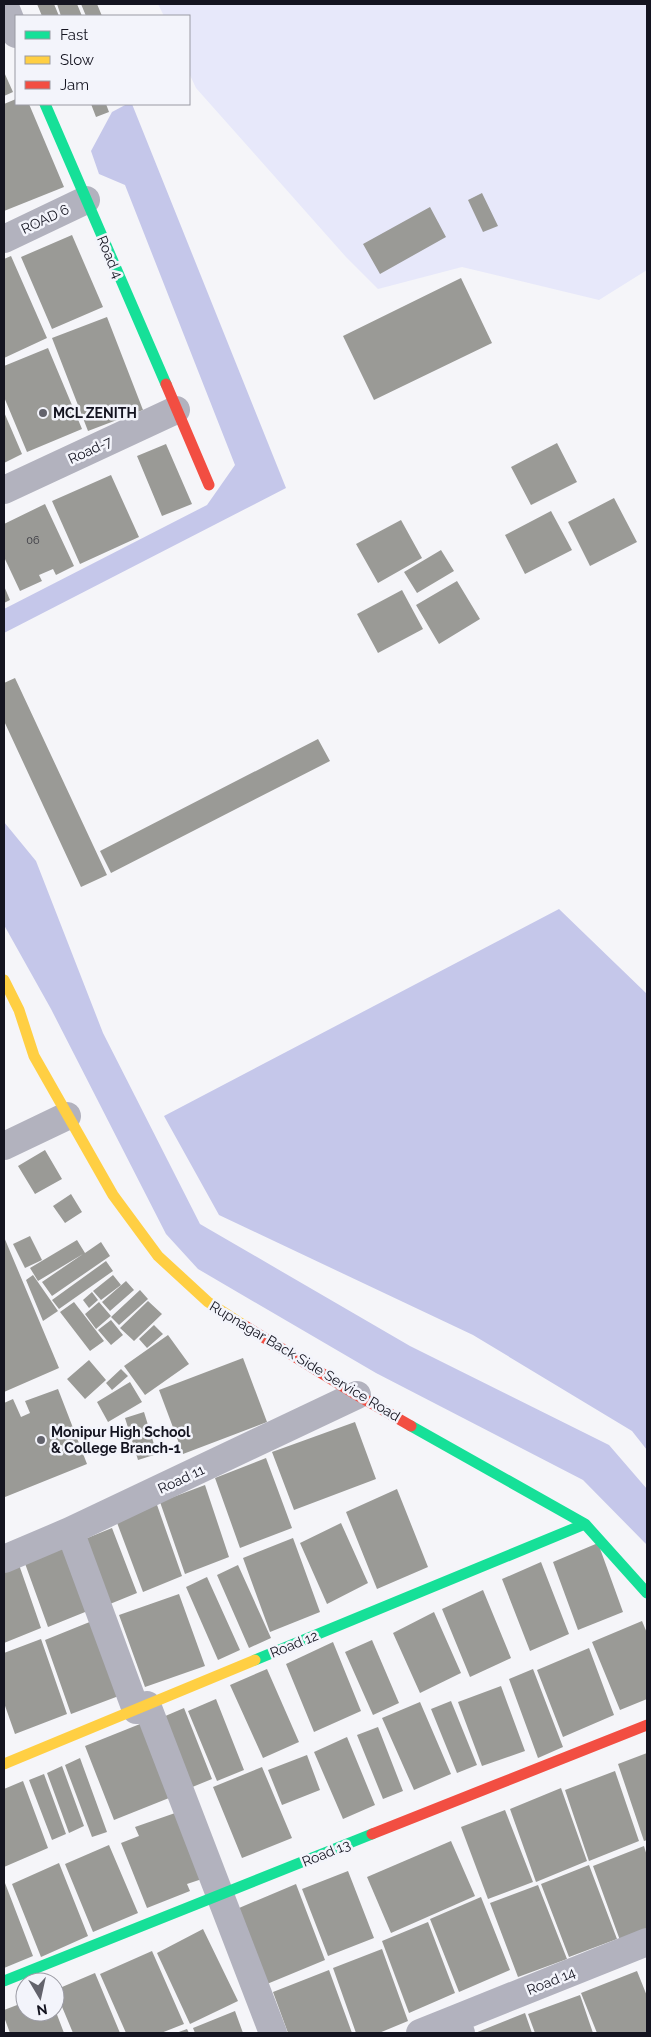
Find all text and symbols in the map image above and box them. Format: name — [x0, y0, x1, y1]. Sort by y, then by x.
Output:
legend — [15, 15, 190, 105]
text: Fast — [60, 26, 88, 44]
text: Slow — [60, 51, 94, 69]
text: Jam — [60, 76, 89, 94]
street label: ROAD 6 — [19, 201, 71, 237]
street label: Road 4 — [94, 233, 126, 281]
place label: MCL ZENITH — [53, 405, 137, 421]
marker: MCL ZENITH — [37, 407, 49, 419]
street label: Road-7 — [66, 433, 115, 467]
house number: 06 — [26, 534, 40, 547]
street label: Rupnagar Back Side Service Road — [207, 1298, 403, 1424]
place label: Monipur High School & College Branch-1 — [51, 1424, 191, 1456]
marker: Monipur High School & College Branch-1 — [35, 1434, 47, 1446]
street label: Road 11 — [155, 1461, 207, 1497]
street label: Road 12 — [268, 1627, 320, 1661]
street label: Road 13 — [300, 1836, 352, 1870]
street label: Road 14 — [524, 1964, 578, 1998]
north arrow — [15, 1972, 65, 2022]
text: N — [36, 2001, 49, 2019]

